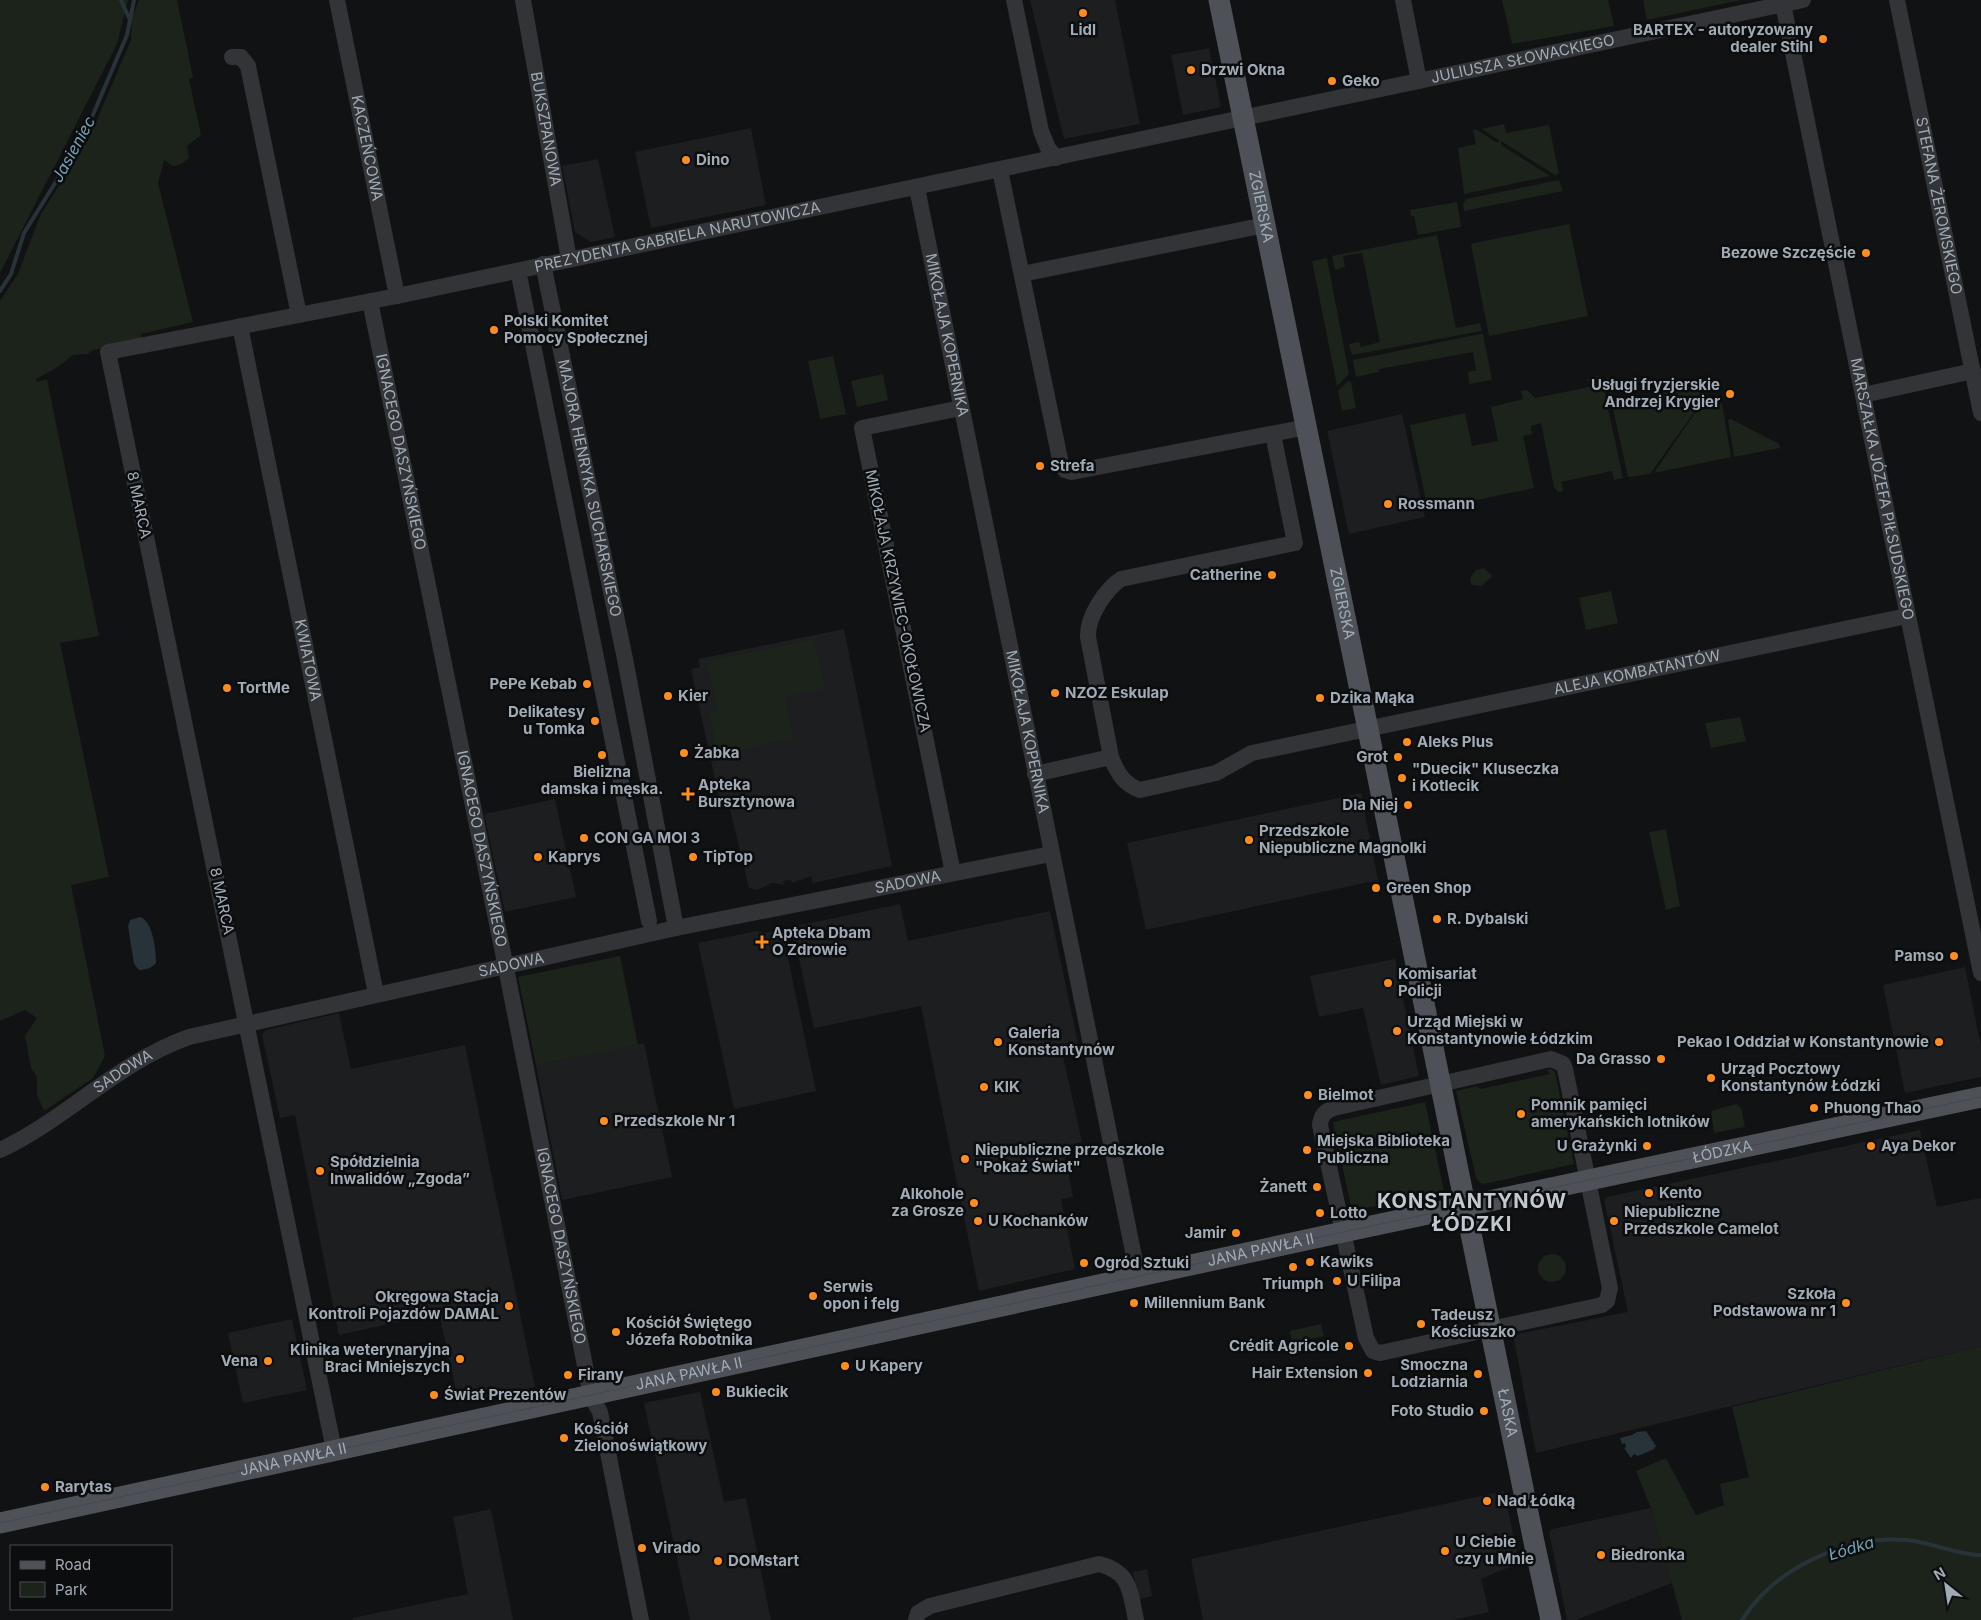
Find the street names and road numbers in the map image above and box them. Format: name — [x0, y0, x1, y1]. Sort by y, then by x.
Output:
street label: JULIUSZA SŁOWACKIEGO — [1429, 30, 1616, 87]
street label: BUKSZPANOWA — [527, 70, 566, 188]
street label: KACZEŃCOWA — [348, 93, 387, 202]
street label: STEFANA ŻEROMSKIEGO — [1912, 115, 1967, 296]
street label: ZGIERSKA — [1245, 169, 1278, 244]
street label: PREZYDENTA GABRIELA NARUTOWICZA — [533, 197, 822, 276]
street label: MIKOŁAJA KOPERNIKA — [922, 252, 973, 418]
street label: IGNACEGO DASZYŃSKIEGO — [372, 352, 431, 552]
street label: MARSZAŁKA JÓZEFA PIŁSUDSKIEGO — [1847, 356, 1919, 621]
street label: MAJORA HENRYKA SUCHARSKIEGO — [554, 358, 626, 618]
street label: MIKOŁAJA KRZYWIEC-OKOŁOWICZA — [861, 468, 936, 734]
street label: 8 MARCA — [123, 470, 156, 540]
street label: ZGIERSKA — [1326, 566, 1359, 641]
street label: KWIATOWA — [291, 617, 326, 703]
street label: ALEJA KOMBATANTÓW — [1552, 645, 1722, 699]
street label: MIKOŁAJA KOPERNIKA — [1002, 649, 1054, 815]
street label: IGNACEGO DASZYŃSKIEGO — [453, 749, 512, 948]
street label: 8 MARCA — [206, 866, 239, 936]
street label: SADOWA — [873, 866, 942, 898]
street label: SADOWA — [477, 948, 546, 981]
street label: SADOWA — [89, 1045, 155, 1097]
street label: ŁÓDZKA — [1691, 1136, 1754, 1167]
street label: IGNACEGO DASZYŃSKIEGO — [533, 1146, 590, 1346]
street label: JANA PAWŁA II — [1205, 1229, 1316, 1270]
street label: JANA PAWŁA II — [634, 1352, 744, 1394]
street label: ŁASKA — [1494, 1387, 1522, 1439]
street label: JANA PAWŁA II — [238, 1438, 348, 1480]

